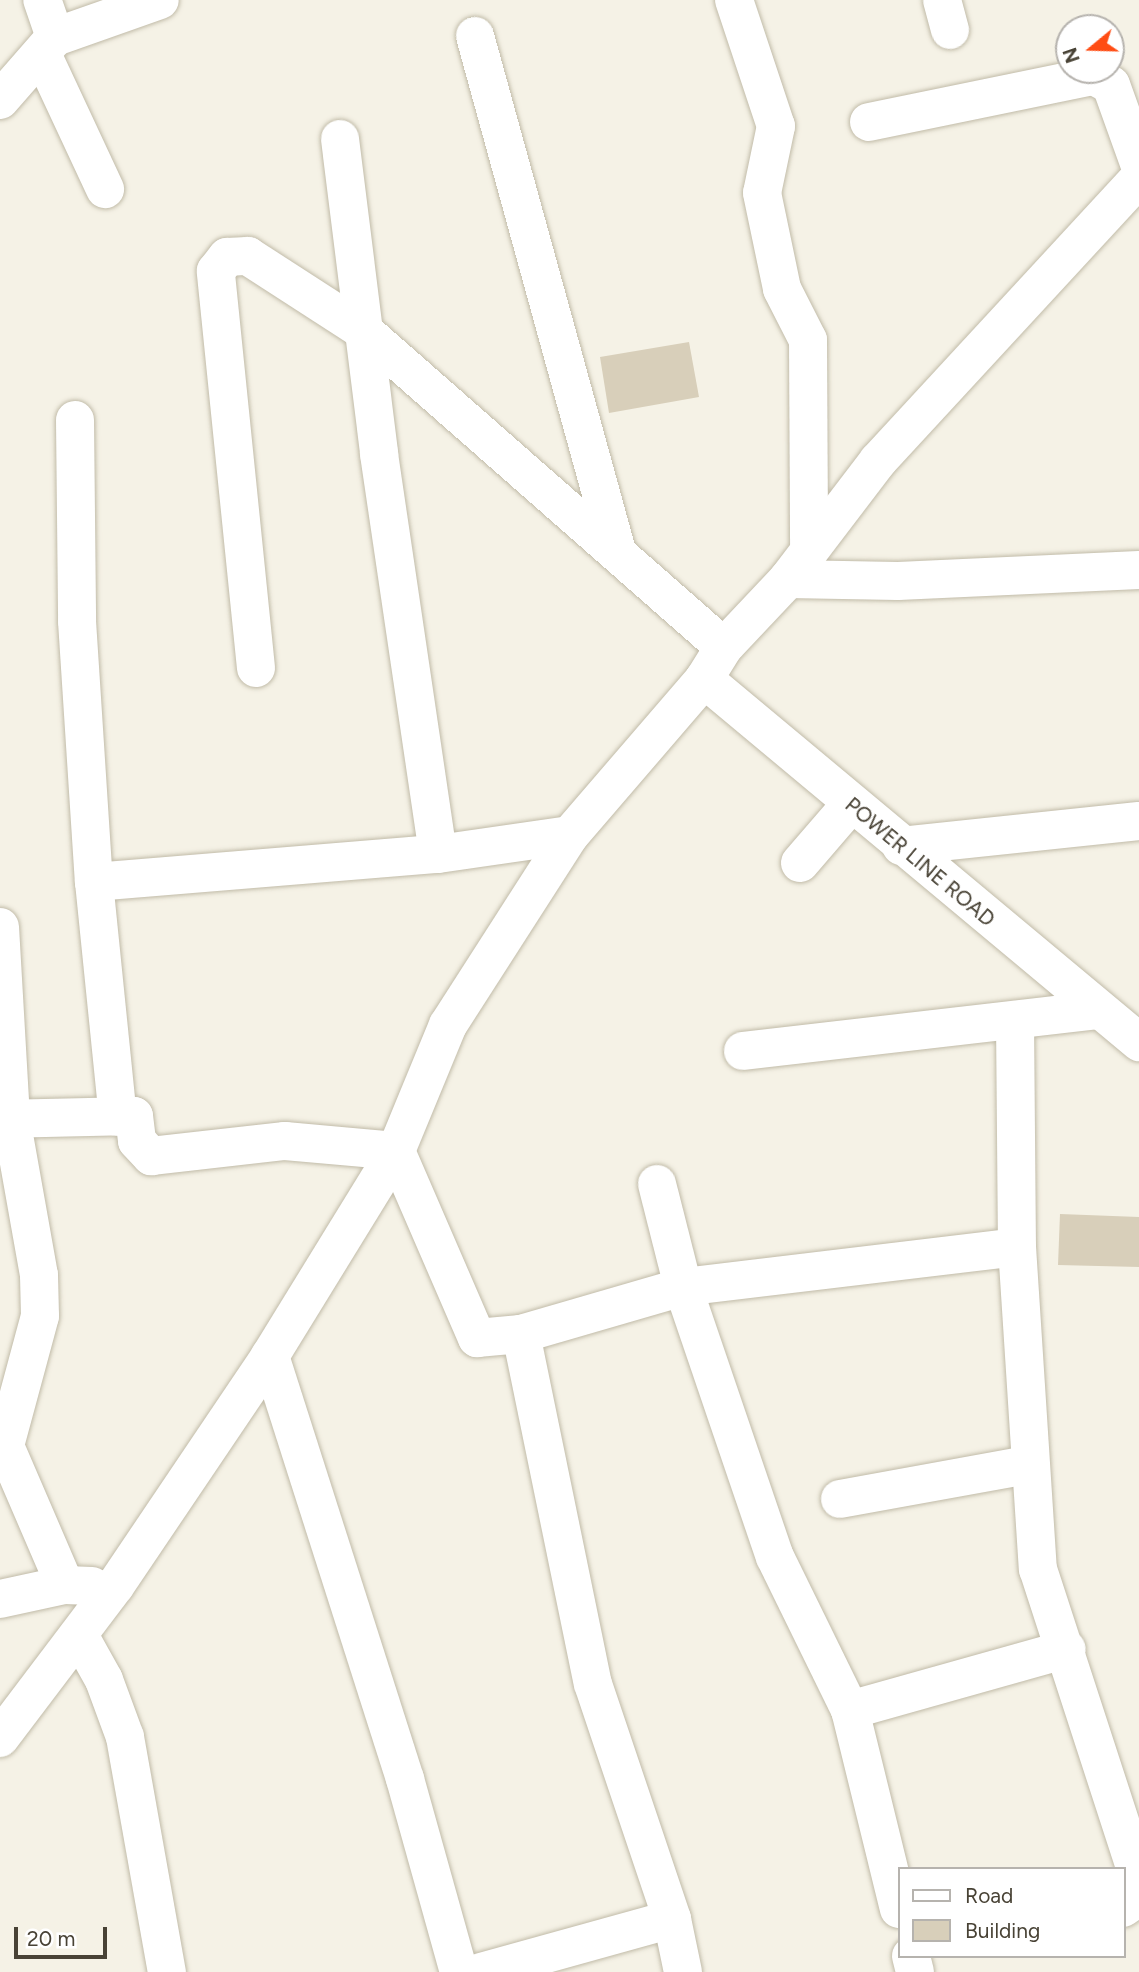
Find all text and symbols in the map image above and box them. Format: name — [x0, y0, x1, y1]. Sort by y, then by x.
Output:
north arrow — [1055, 14, 1125, 84]
text: N — [1058, 45, 1085, 66]
street label: POWER LINE ROAD — [840, 792, 1000, 932]
legend — [898, 1867, 1125, 1958]
text: Road — [965, 1883, 1013, 1908]
scale bar — [18, 1912, 110, 1956]
text: Building — [965, 1918, 1040, 1943]
text: 20 m — [27, 1926, 75, 1951]

